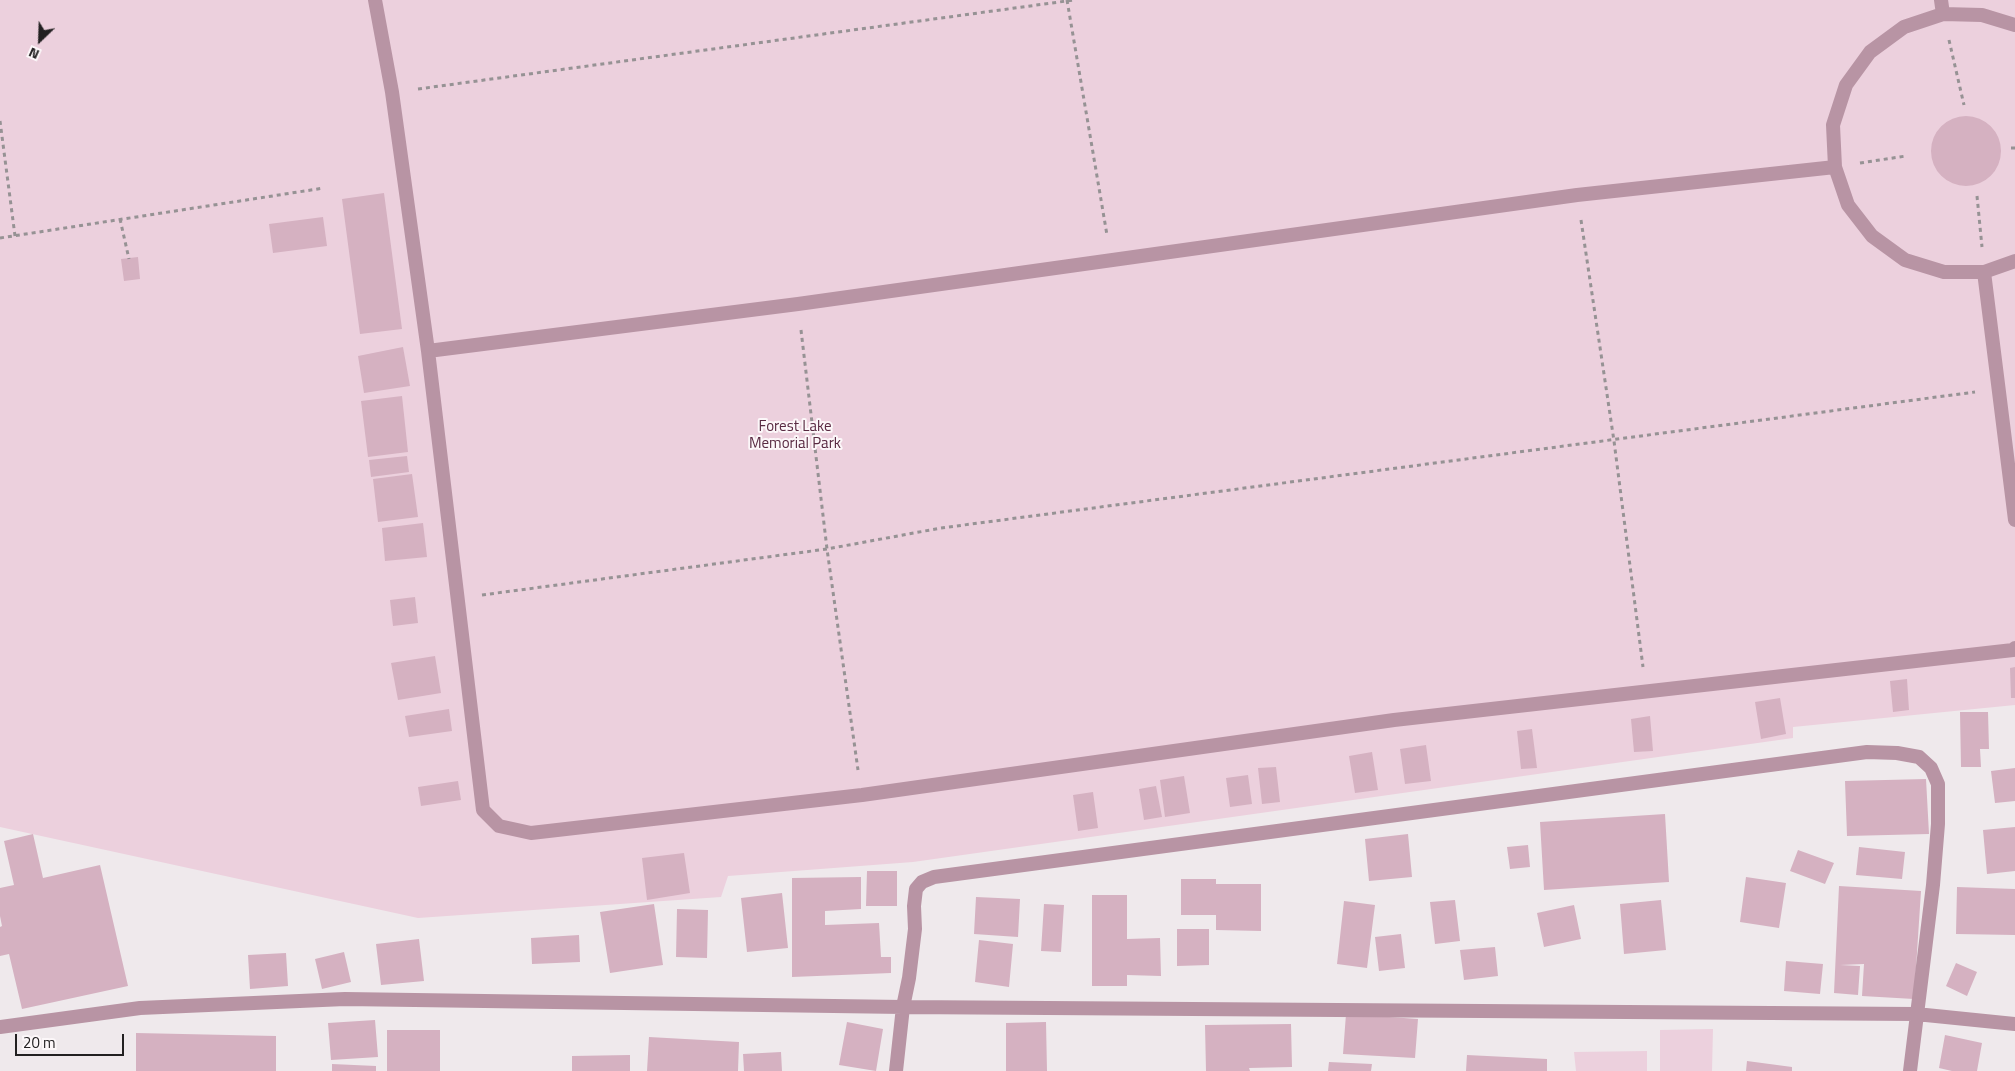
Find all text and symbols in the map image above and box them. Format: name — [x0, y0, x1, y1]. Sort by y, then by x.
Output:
north arrow — [15, 15, 65, 65]
text: N — [25, 43, 42, 66]
park label: Forest Lake Memorial Park — [749, 418, 841, 453]
scale bar — [18, 1024, 126, 1056]
text: 20 m — [23, 1031, 56, 1054]

